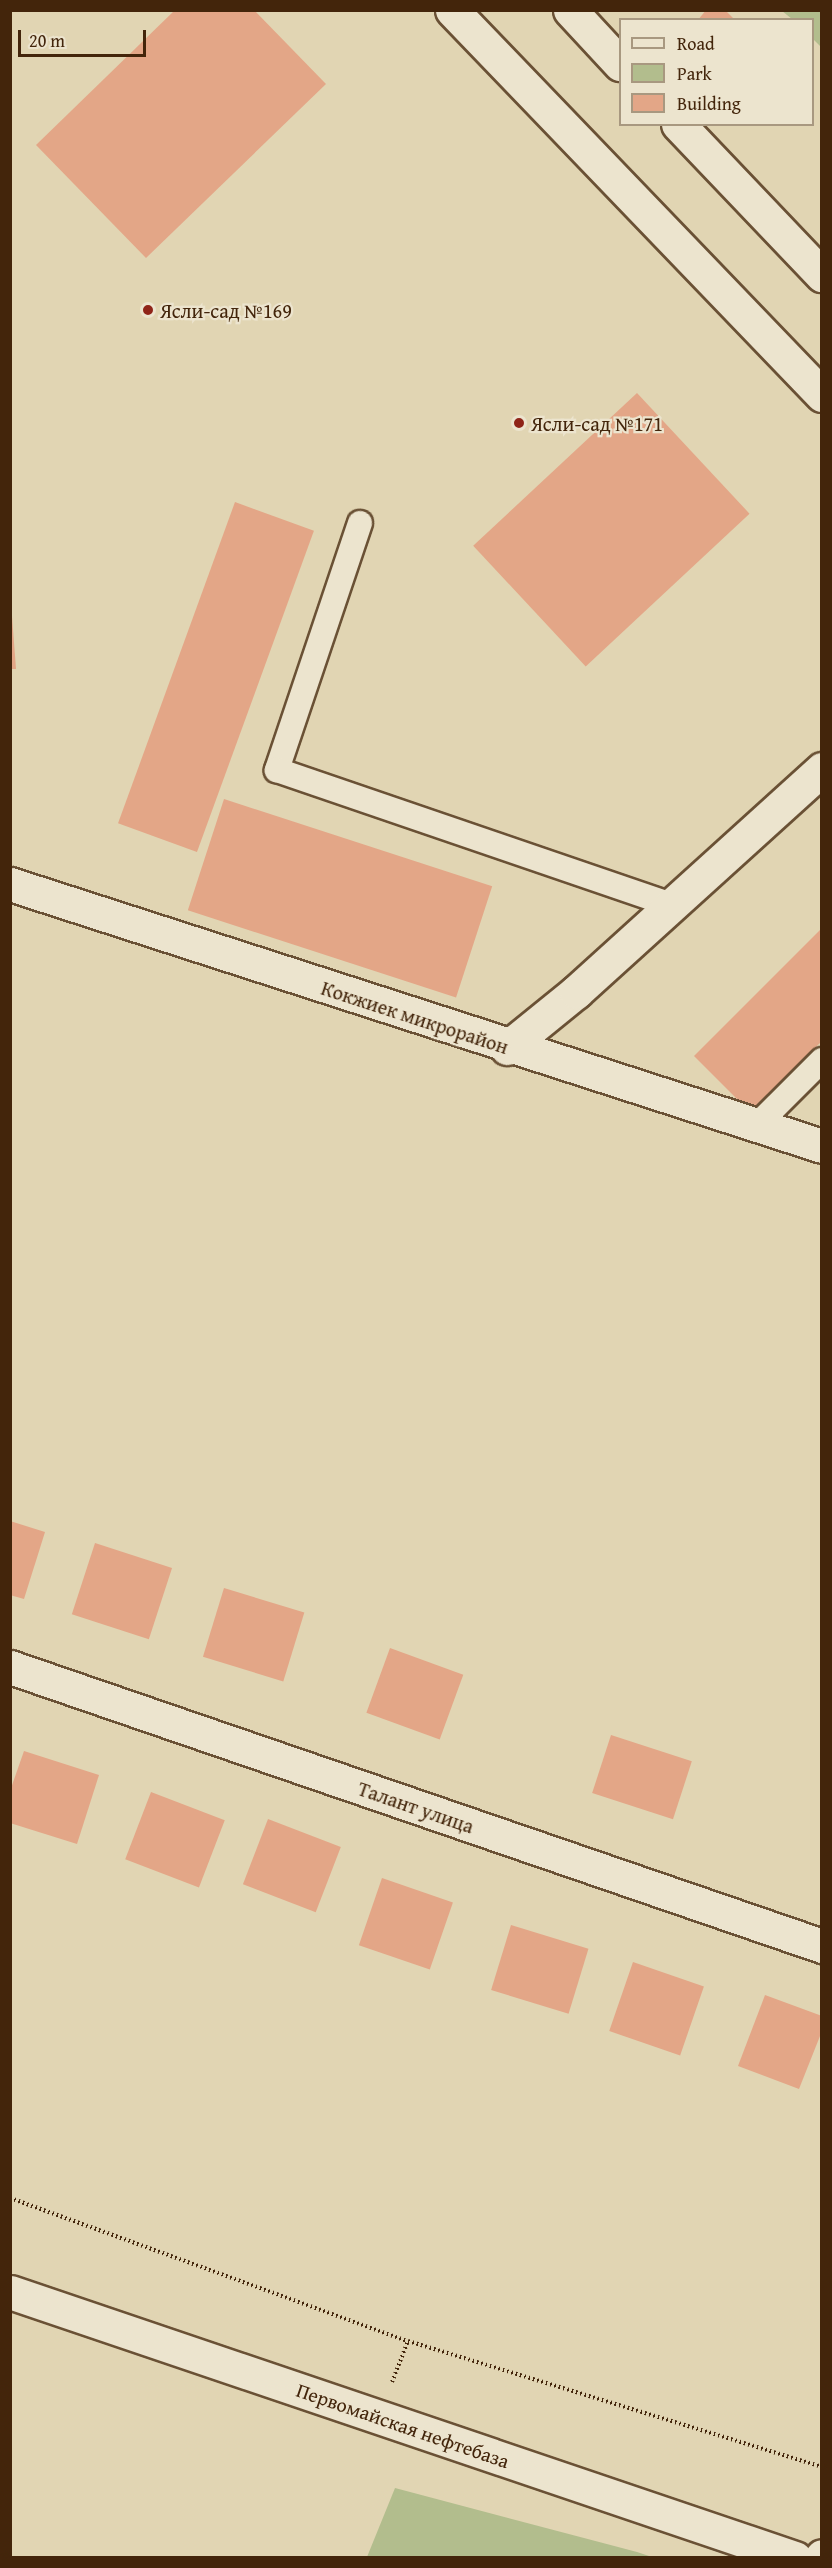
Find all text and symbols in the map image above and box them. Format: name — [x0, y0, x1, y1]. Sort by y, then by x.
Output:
scale bar — [21, 18, 148, 56]
legend — [619, 18, 814, 126]
text: 20 m — [29, 27, 65, 54]
text: Road — [677, 30, 715, 57]
text: Park — [677, 60, 712, 87]
text: Building — [677, 90, 741, 117]
place label: Ясли-сад №169 — [160, 298, 292, 322]
marker: Ясли-сад №169 — [141, 303, 155, 317]
place label: Ясли-сад №171 — [531, 411, 663, 435]
marker: Ясли-сад №171 — [512, 416, 526, 430]
street label: Кокжиек микрорайон — [318, 975, 512, 1059]
street label: Талант улица — [355, 1776, 477, 1838]
street label: Первомайская нефтебаза — [293, 2377, 513, 2473]

